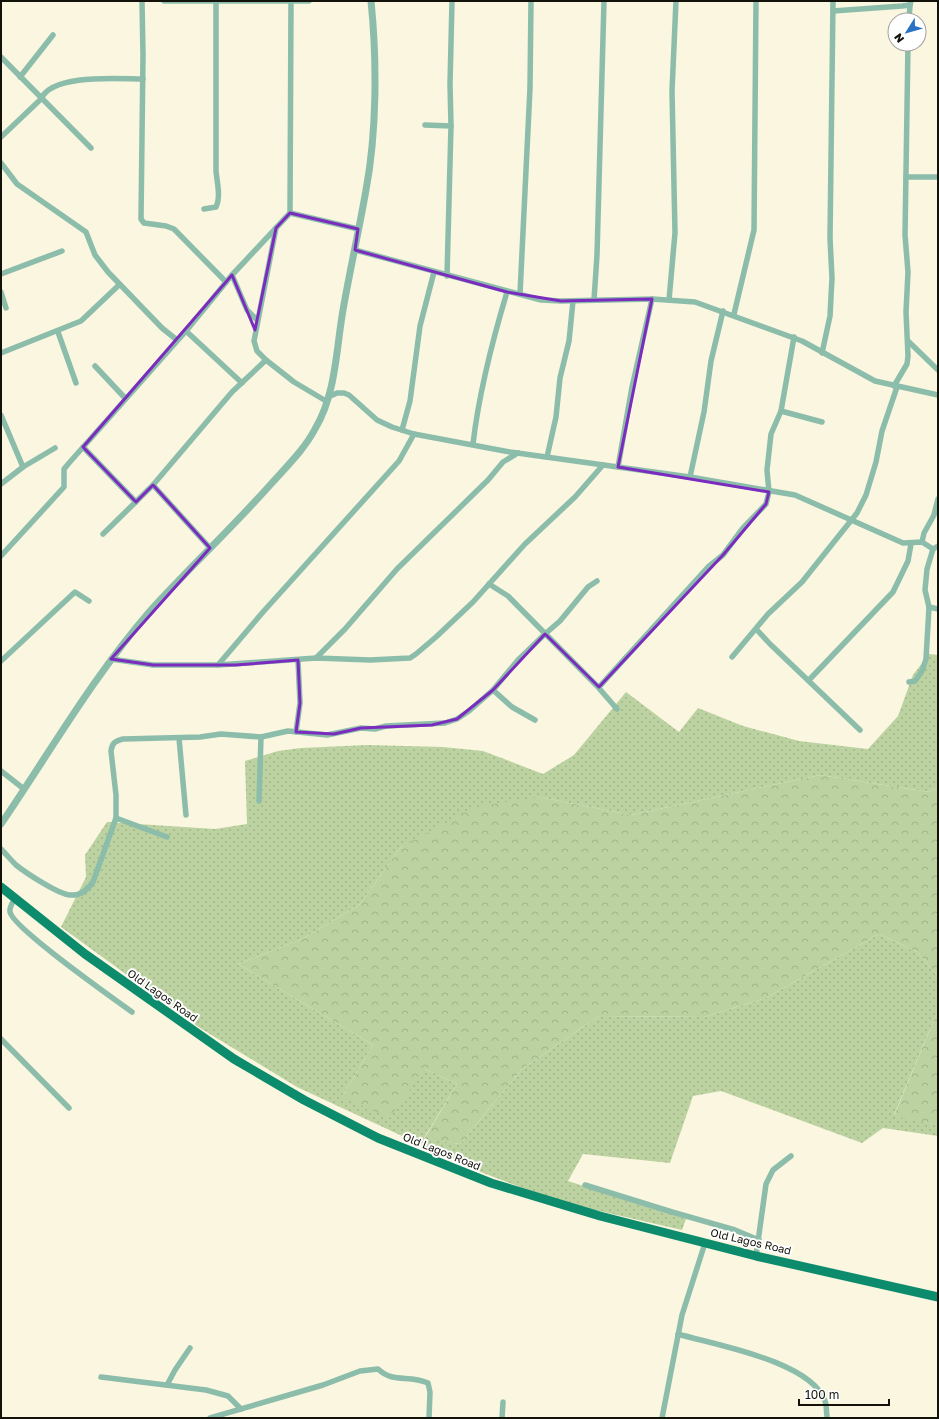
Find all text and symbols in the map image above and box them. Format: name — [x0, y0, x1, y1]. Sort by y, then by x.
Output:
north arrow — [887, 12, 927, 52]
text: N — [891, 31, 906, 46]
street label: Old Lagos Road — [125, 966, 201, 1024]
street label: Old Lagos Road — [401, 1130, 483, 1172]
street label: Old Lagos Road — [709, 1225, 793, 1257]
scale bar — [799, 1381, 889, 1407]
text: 100 m — [805, 1387, 839, 1402]

